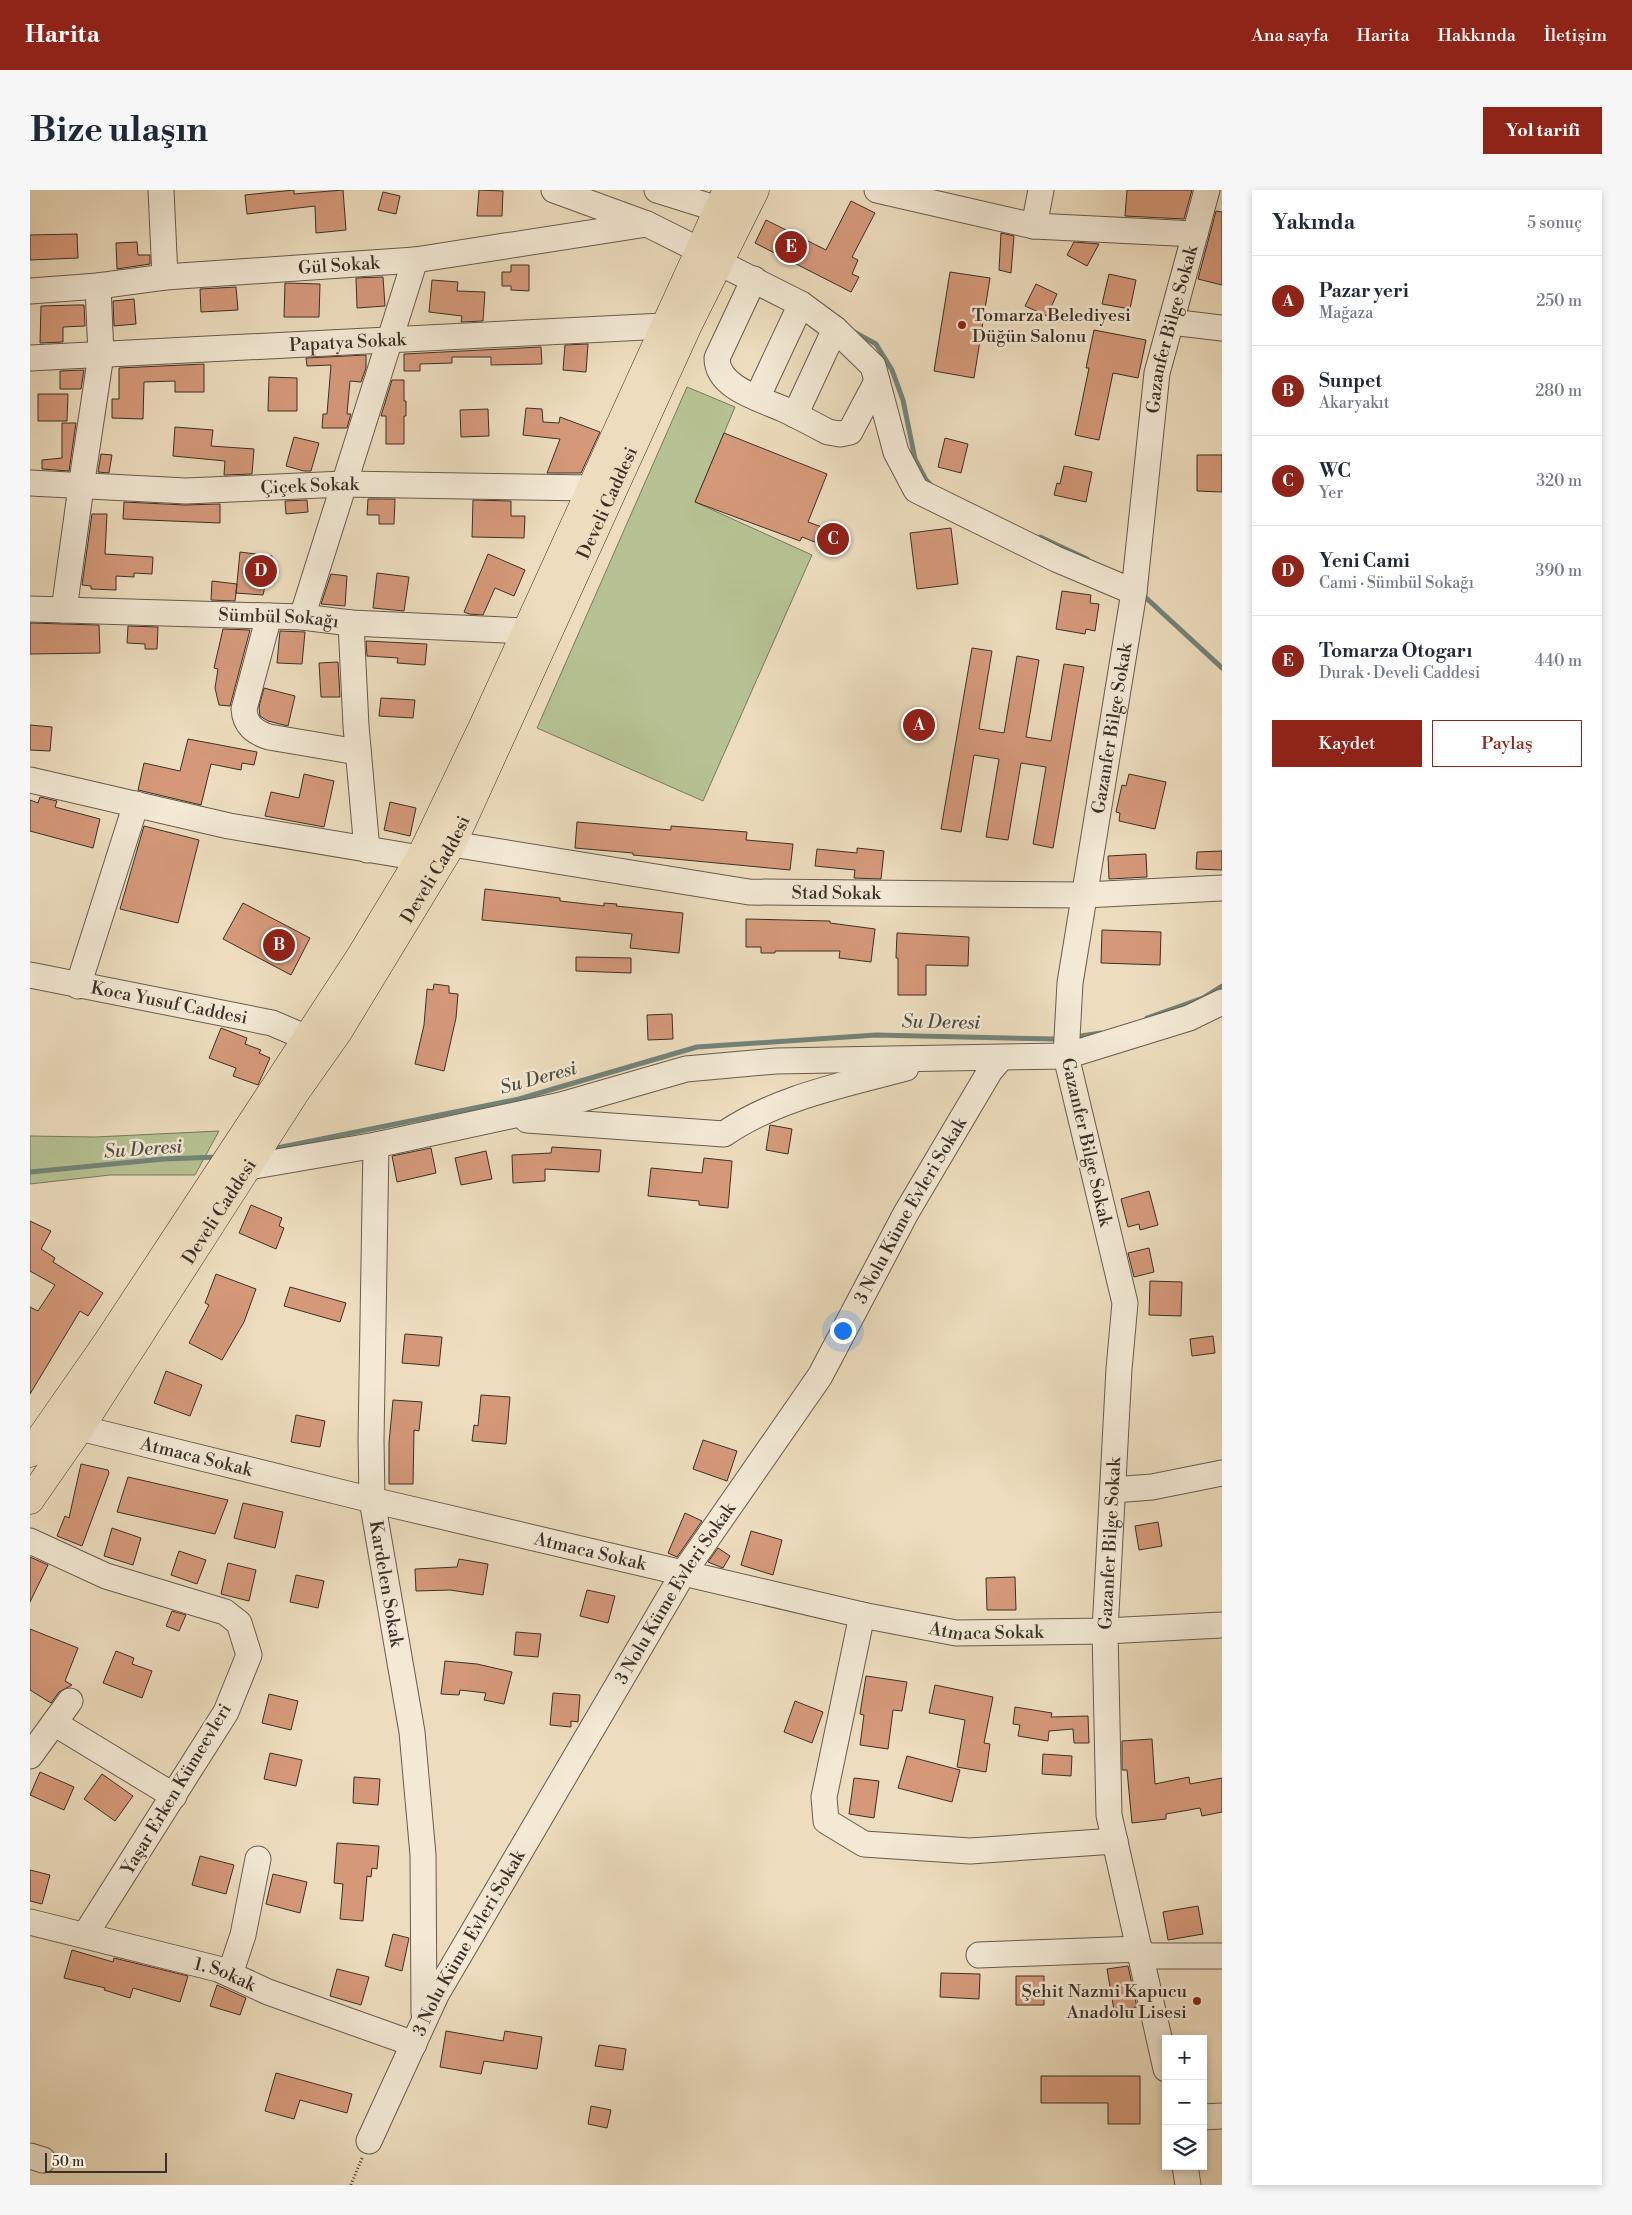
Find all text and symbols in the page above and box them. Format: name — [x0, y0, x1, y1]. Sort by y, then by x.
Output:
text: Harita — [25, 20, 100, 50]
text: Ana sayfa — [1251, 24, 1329, 47]
text: Harita — [1357, 24, 1410, 47]
text: Hakkında — [1438, 24, 1516, 47]
text: İletişim — [1544, 24, 1607, 47]
button: Yol tarifi — [1483, 107, 1602, 154]
text: Bize ulaşın — [30, 109, 208, 152]
text: Yakında — [1272, 210, 1355, 236]
text: 5 sonuç — [1527, 213, 1582, 233]
pin: E — [775, 228, 807, 266]
street label: Gazanfer Bilge Sokak — [1142, 241, 1204, 415]
street label: Gül Sokak — [297, 251, 382, 280]
text: Pazar yeri — [1319, 279, 1409, 303]
text: A — [1282, 291, 1294, 311]
text: 250 m — [1536, 291, 1582, 311]
text: Mağaza — [1319, 303, 1373, 323]
place label: Tomarza Belediyesi Düğün Salonu — [972, 304, 1131, 348]
marker: Tomarza Belediyesi Düğün Salonu — [956, 319, 968, 331]
street label: Papatya Sokak — [289, 328, 408, 357]
text: Sunpet — [1319, 369, 1382, 393]
text: B — [1282, 381, 1294, 401]
text: 280 m — [1535, 381, 1582, 401]
text: Akaryakıt — [1319, 393, 1390, 413]
street label: Develi Caddesi — [572, 443, 643, 563]
text: WC — [1319, 459, 1351, 483]
text: C — [1282, 471, 1294, 491]
text: 320 m — [1536, 471, 1582, 491]
street label: Çiçek Sokak — [260, 473, 361, 500]
text: Yer — [1319, 483, 1343, 503]
pin: C — [817, 520, 849, 558]
text: Yeni Cami — [1319, 549, 1410, 573]
pin: D — [245, 552, 277, 590]
text: D — [1282, 561, 1294, 581]
text: 390 m — [1536, 561, 1582, 581]
text: Cami · Sümbül Sokağı — [1319, 573, 1474, 593]
street label: Sümbül Sokağı — [218, 604, 340, 633]
text: Tomarza Otogarı — [1319, 639, 1472, 663]
street label: Gazanfer Bilge Sokak — [1087, 640, 1138, 815]
text: E — [1282, 651, 1294, 671]
text: 440 m — [1535, 651, 1582, 671]
text: Durak · Develi Caddesi — [1319, 663, 1480, 683]
pin: A — [903, 706, 935, 744]
button: Kaydet — [1272, 720, 1422, 767]
button: Paylaş — [1432, 720, 1582, 767]
street label: Develi Caddesi — [396, 812, 475, 928]
street label: Stad Sokak — [792, 881, 882, 905]
pin: B — [263, 926, 295, 964]
street label: Koca Yusuf Caddesi — [89, 976, 250, 1030]
water label: Su Deresi — [901, 1009, 981, 1035]
water label: Su Deresi — [497, 1056, 579, 1100]
street label: Gazanfer Bilge Sokak — [1056, 1056, 1117, 1230]
street label: 3 Nolu Küme Evleri Sokak — [849, 1112, 973, 1308]
water label: Su Deresi — [103, 1134, 183, 1164]
street label: Develi Caddesi — [177, 1155, 262, 1269]
your location — [830, 1318, 856, 1344]
street label: Atmaca Sokak — [137, 1432, 256, 1482]
street label: Gazanfer Bilge Sokak — [1094, 1455, 1126, 1630]
street label: 3 Nolu Küme Evleri Sokak — [610, 1497, 742, 1689]
street label: Kardelen Sokak — [364, 1519, 408, 1650]
street label: Atmaca Sokak — [531, 1527, 650, 1576]
street label: Atmaca Sokak — [926, 1617, 1045, 1646]
street label: Yaşar Erken Kümeevleri — [116, 1699, 237, 1880]
street label: 3 Nolu Küme Evleri Sokak — [408, 1844, 531, 2040]
street label: 1. Sokak — [192, 1952, 261, 1998]
place label: Şehit Nazmi Kapucu Anadolu Lisesi — [1022, 1980, 1188, 2024]
marker: Şehit Nazmi Kapucu Anadolu Lisesi — [1191, 1995, 1203, 2007]
map controls — [1162, 2035, 1207, 2170]
button: + — [1162, 2035, 1207, 2080]
button: − — [1162, 2080, 1207, 2125]
button: layers — [1162, 2125, 1207, 2170]
scale bar — [45, 2150, 168, 2173]
text: 50 m — [52, 2153, 84, 2171]

